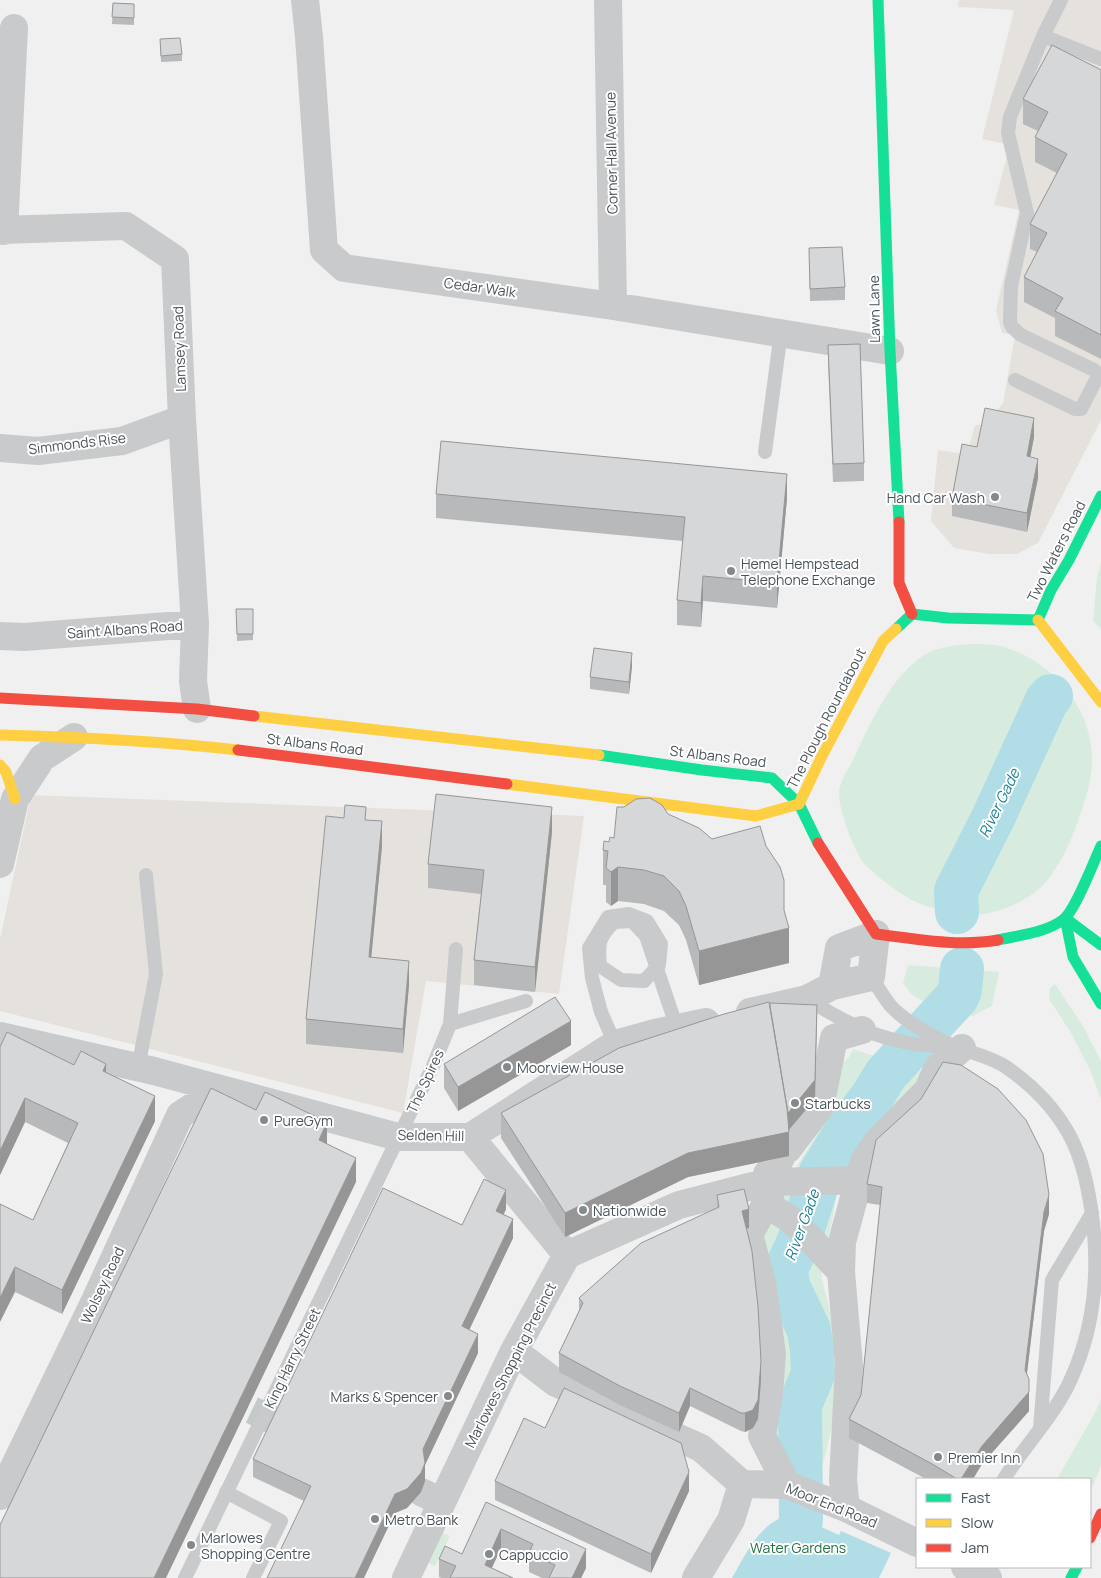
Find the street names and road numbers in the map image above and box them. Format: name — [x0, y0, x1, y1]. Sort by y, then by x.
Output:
street label: Corner Hall Avenue — [600, 92, 622, 214]
street label: Cedar Walk — [443, 273, 518, 302]
street label: Lawn Lane — [864, 275, 884, 343]
street label: Lamsey Road — [168, 306, 190, 392]
street label: Simmonds Rise — [27, 428, 127, 458]
street label: Two Waters Road — [1022, 497, 1090, 605]
street label: Saint Albans Road — [66, 615, 184, 643]
street label: The Plough Roundabout — [782, 644, 870, 792]
street label: St Albans Road — [266, 729, 364, 759]
street label: St Albans Road — [669, 741, 767, 771]
street label: The Spires — [402, 1046, 448, 1116]
street label: Selden Hill — [397, 1125, 465, 1145]
street label: Wolsey Road — [76, 1244, 128, 1326]
street label: Marlowes Shopping Precinct — [460, 1279, 560, 1451]
street label: King Harry Street — [259, 1304, 325, 1411]
street label: Moor End Road — [784, 1478, 880, 1532]

